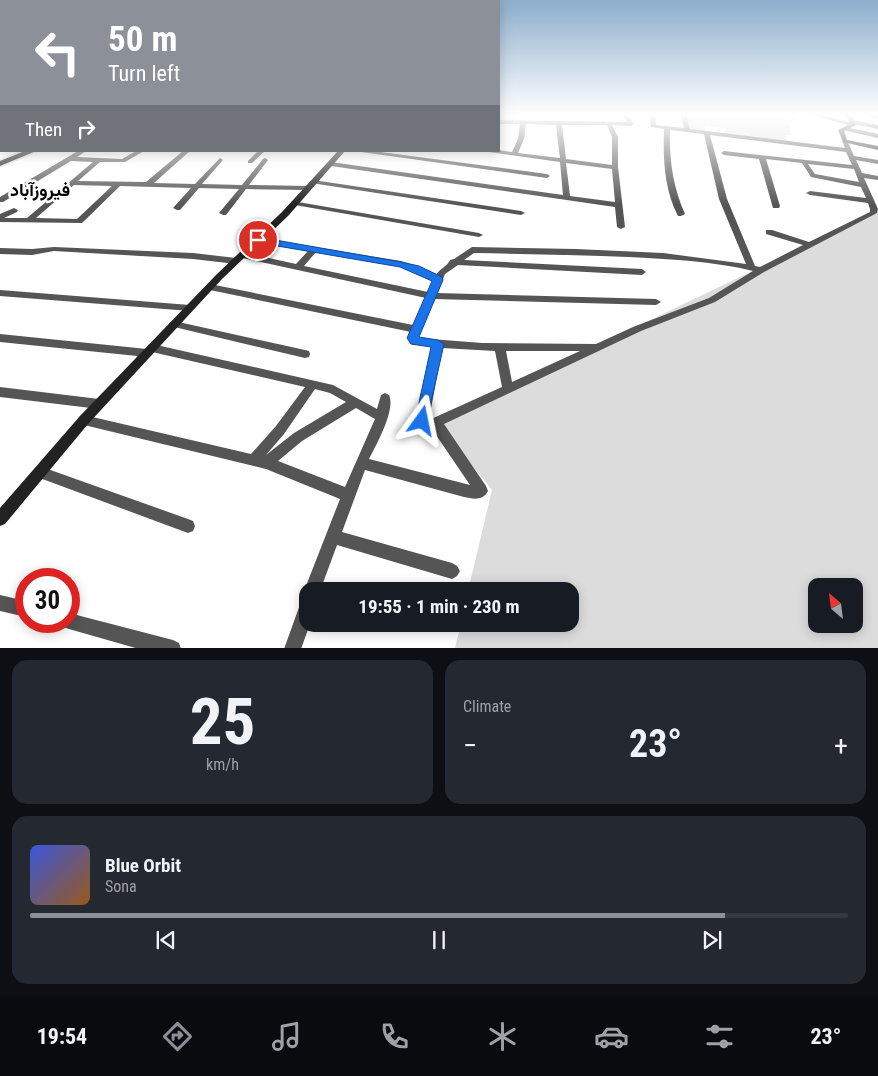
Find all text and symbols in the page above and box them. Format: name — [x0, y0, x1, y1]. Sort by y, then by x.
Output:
text: 50 m — [108, 19, 177, 60]
icon: left — [25, 20, 90, 85]
text: Turn left — [108, 61, 180, 86]
icon: right — [72, 115, 100, 143]
text: Then — [25, 118, 62, 141]
district label: فیروزآباد — [10, 179, 70, 201]
pin — [237, 219, 279, 261]
icon: arrive — [244, 226, 272, 254]
position arrow — [395, 394, 447, 446]
speed limit sign: 30 — [15, 568, 80, 633]
north arrow — [808, 578, 862, 632]
map controls — [808, 578, 863, 633]
text: 19:55 · 1 min · 230 m — [358, 595, 520, 618]
text: 25 — [190, 684, 255, 760]
text: Climate — [463, 697, 511, 716]
text: 23° — [629, 722, 682, 766]
text: − — [463, 729, 477, 762]
text: + — [834, 729, 848, 762]
text: km/h — [206, 755, 239, 774]
text: Blue Orbit — [105, 854, 181, 877]
text: Sona — [105, 877, 137, 896]
icon: previous — [152, 926, 180, 954]
icon: pause — [425, 926, 453, 954]
icon: next — [698, 926, 726, 954]
icon: directions — [160, 1019, 195, 1054]
icon: music — [269, 1019, 304, 1054]
icon: phone — [377, 1019, 412, 1054]
icon: climate — [485, 1019, 520, 1054]
icon: car — [594, 1019, 629, 1054]
icon: filters — [702, 1019, 737, 1054]
text: 19:54 — [37, 1024, 87, 1049]
text: 23° — [810, 1024, 841, 1049]

